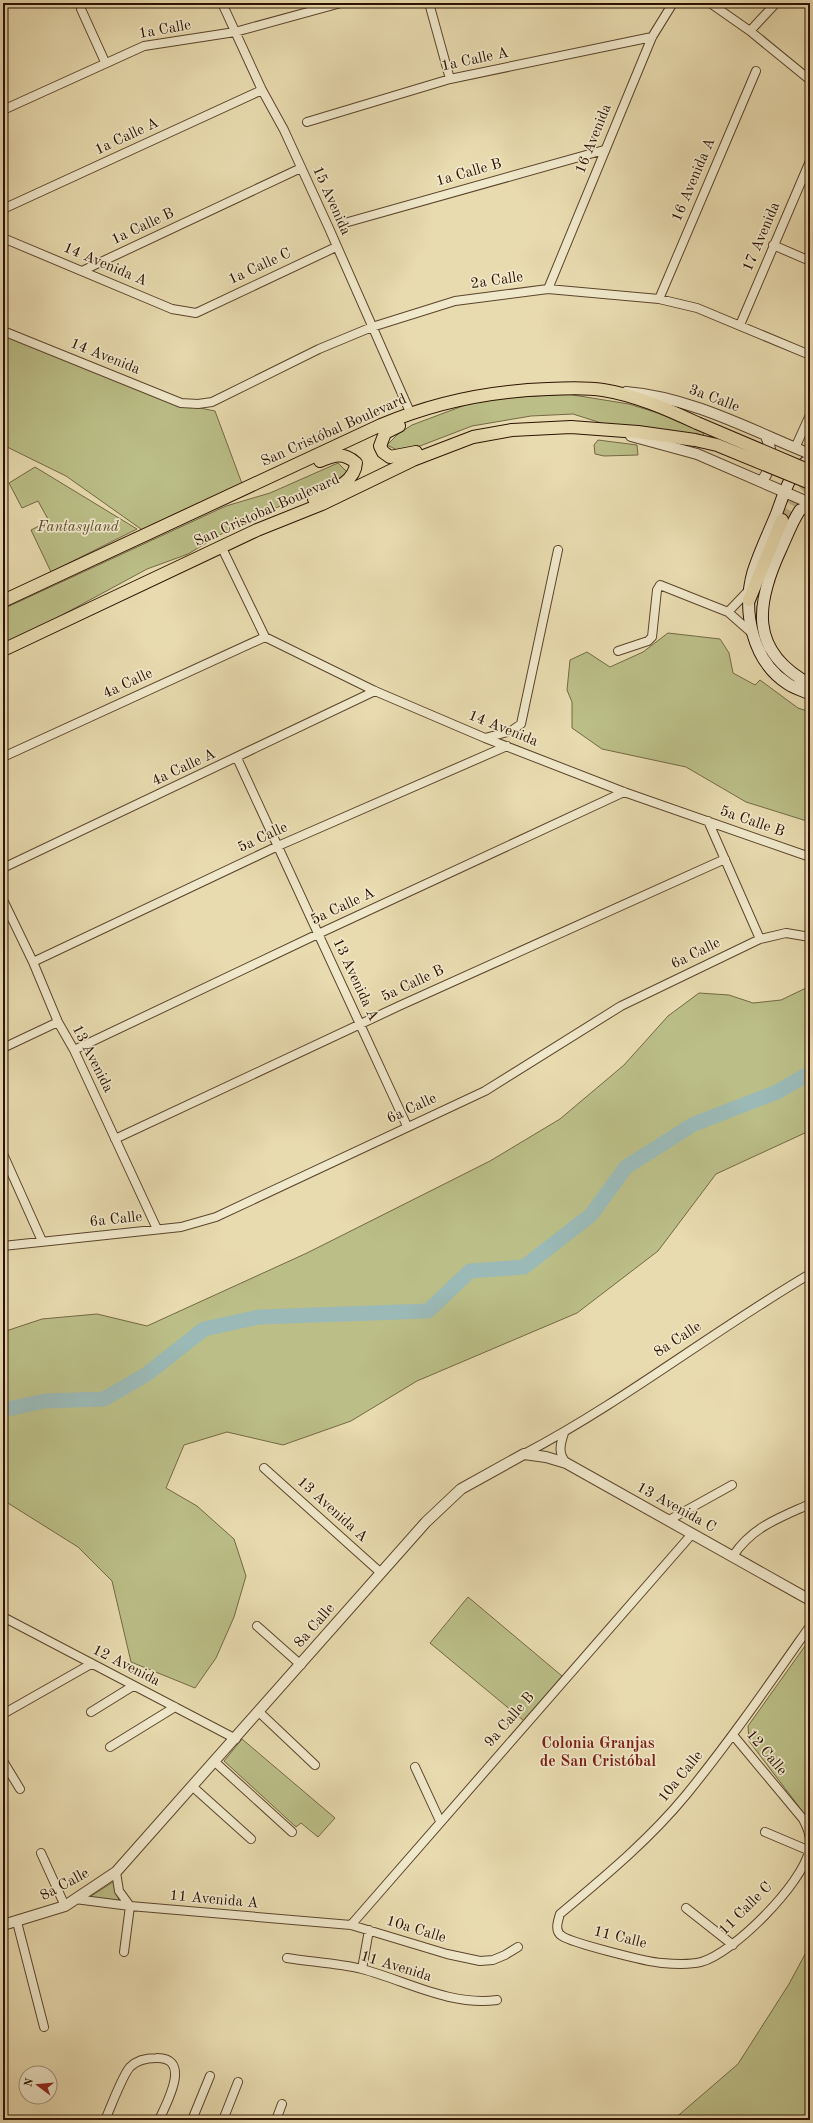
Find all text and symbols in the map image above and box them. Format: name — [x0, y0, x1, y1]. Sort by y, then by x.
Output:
street label: 1a Calle — [138, 18, 192, 42]
street label: 1a Calle A — [440, 45, 511, 74]
street label: 16 Avenida — [573, 102, 615, 176]
street label: 1a Calle A — [93, 116, 162, 158]
street label: 16 Avenida A — [670, 135, 719, 224]
street label: 1a Calle B — [435, 157, 503, 189]
street label: 15 Avenida — [309, 164, 353, 238]
street label: 17 Avenida — [741, 200, 784, 274]
street label: 1a Calle B — [109, 206, 177, 248]
street label: 14 Avenida A — [61, 241, 150, 290]
street label: 1a Calle C — [226, 246, 294, 288]
street label: 2a Calle — [470, 270, 524, 292]
street label: 14 Avenida — [68, 336, 142, 378]
street label: 3a Calle — [687, 383, 741, 415]
street label: San Cristóbal Boulevard — [259, 392, 409, 470]
street label: San Cristobal Boulevard — [192, 472, 342, 550]
park label: Fantasyland — [36, 520, 120, 535]
street label: 4a Calle — [101, 666, 155, 702]
street label: 14 Avenida — [466, 708, 540, 750]
street label: 4a Calle A — [150, 747, 219, 789]
street label: 5a Calle B — [718, 804, 786, 840]
street label: 5a Calle — [236, 820, 290, 856]
street label: 5a Calle A — [309, 886, 378, 928]
street label: 13 Avenida A — [329, 936, 381, 1024]
street label: 6a Calle — [669, 936, 723, 972]
street label: 5a Calle B — [379, 963, 447, 1005]
street label: 13 Avenida — [69, 1023, 116, 1096]
street label: 6a Calle — [385, 1091, 439, 1127]
street label: 6a Calle — [89, 1210, 143, 1230]
street label: 8a Calle — [652, 1319, 704, 1361]
street label: 13 Avenida A — [294, 1475, 371, 1546]
street label: 13 Avenida C — [634, 1480, 718, 1536]
street label: 8a Calle — [292, 1601, 338, 1651]
street label: 12 Avenida — [90, 1643, 163, 1690]
street label: 9a Calle B — [482, 1690, 538, 1750]
street label: 12 Calle — [743, 1727, 789, 1779]
district label: Colonia Granjas de San Cristóbal — [540, 1736, 656, 1770]
street label: 10a Calle — [656, 1748, 706, 1806]
street label: 8a Calle — [38, 1866, 92, 1904]
street label: 11 Calle C — [717, 1880, 775, 1938]
street label: 11 Avenida A — [169, 1889, 260, 1911]
street label: 10a Calle — [384, 1914, 448, 1946]
street label: 11 Calle — [592, 1924, 648, 1952]
street label: 11 Avenida — [359, 1949, 434, 1985]
north arrow — [18, 2065, 58, 2105]
text: N — [23, 2077, 36, 2088]

